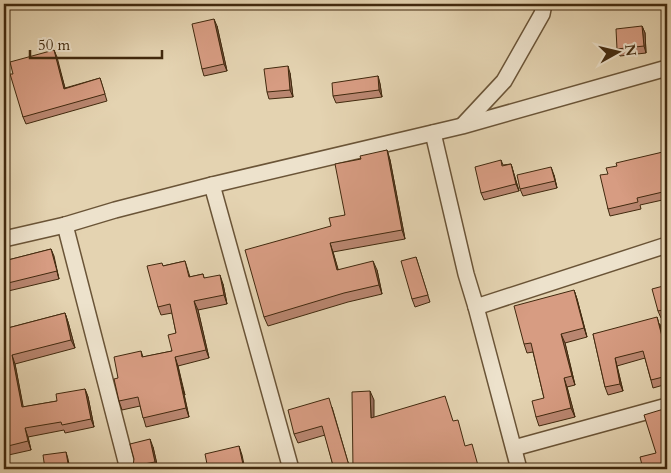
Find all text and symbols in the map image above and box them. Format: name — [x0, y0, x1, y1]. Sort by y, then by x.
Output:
scale bar — [30, 28, 162, 60]
north arrow — [594, 28, 644, 78]
text: 50 m — [38, 35, 70, 55]
text: N — [620, 43, 641, 58]

